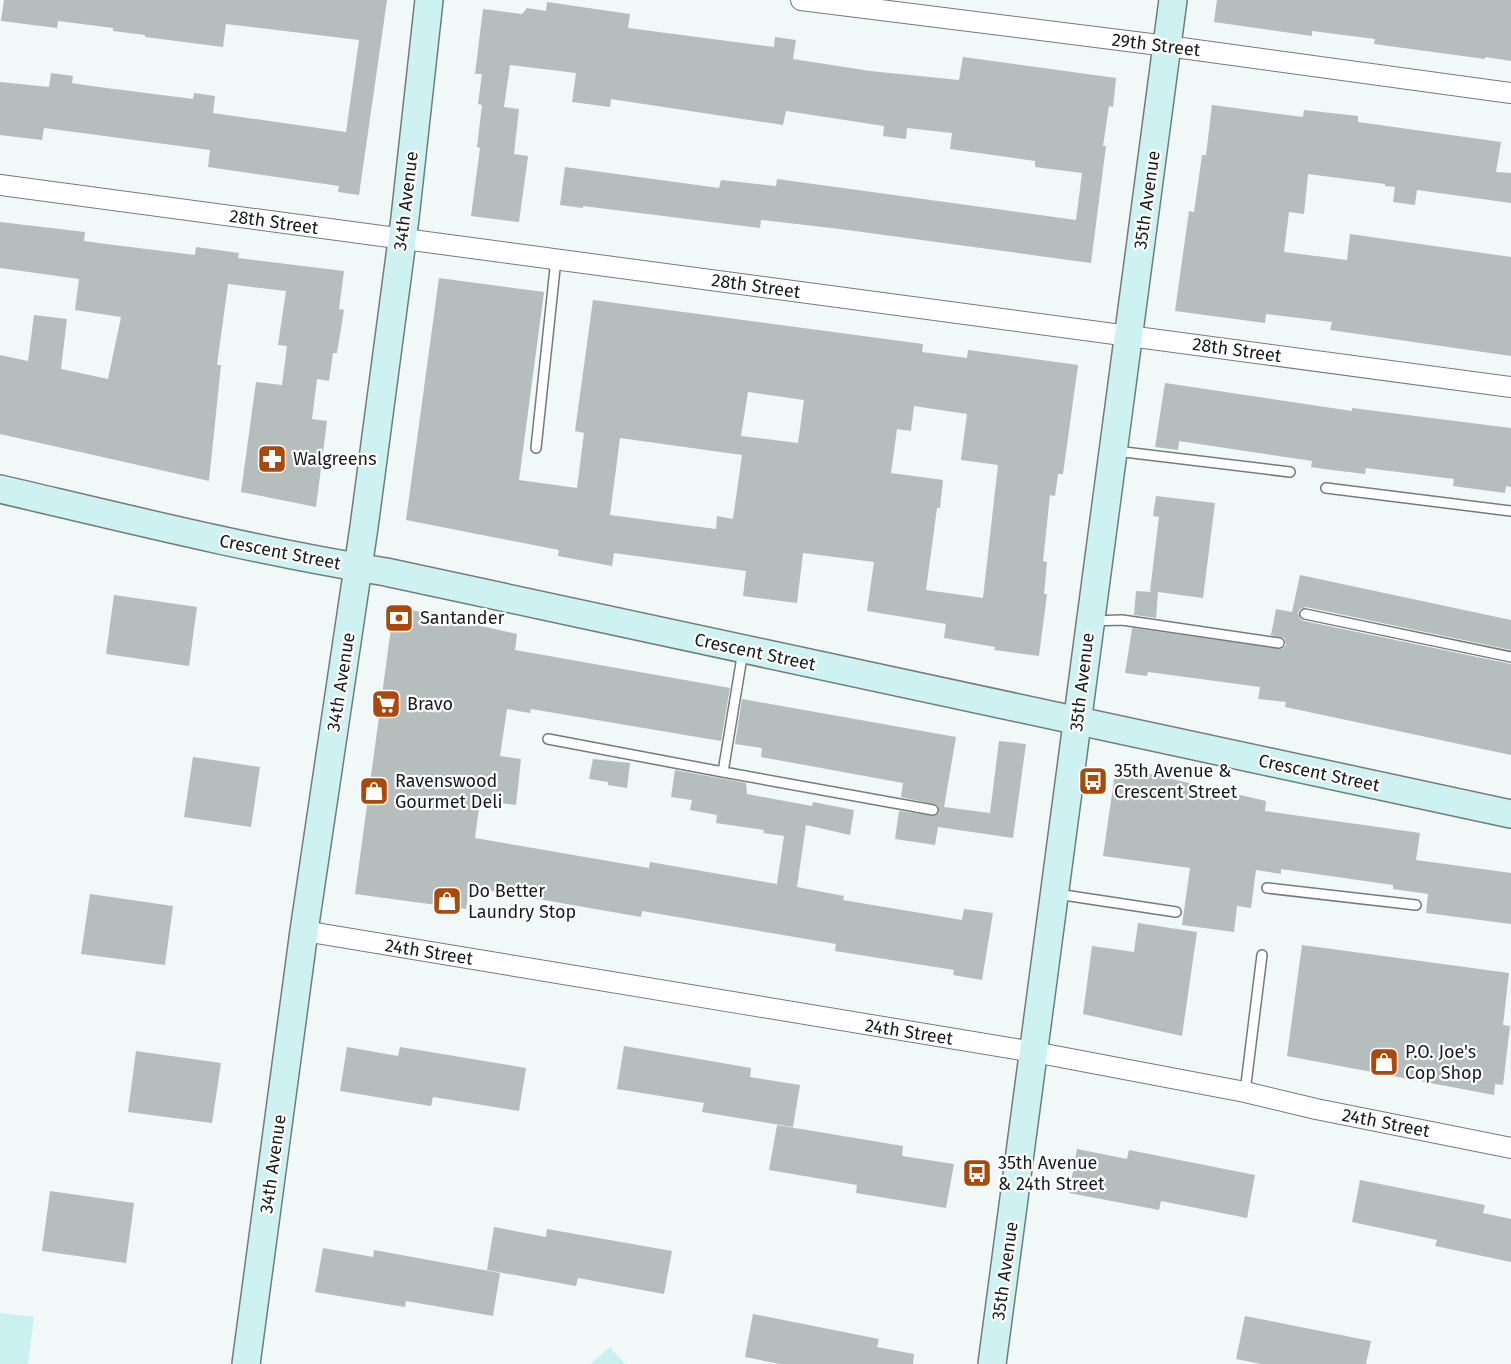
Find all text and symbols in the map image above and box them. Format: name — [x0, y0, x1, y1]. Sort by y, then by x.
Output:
street label: 29th Street — [1111, 29, 1202, 61]
street label: 35th Avenue — [1129, 149, 1165, 251]
street label: 34th Avenue — [389, 150, 423, 252]
street label: 28th Street — [228, 205, 320, 239]
street label: 28th Street — [710, 269, 802, 303]
street label: 28th Street — [1191, 333, 1283, 367]
pharmacy icon: Walgreens — [256, 443, 288, 475]
place label: Walgreens — [293, 448, 377, 470]
street label: Crescent Street — [217, 529, 343, 575]
bank icon: Santander — [383, 602, 415, 634]
place label: Santander — [420, 607, 504, 629]
street label: Crescent Street — [692, 628, 818, 676]
street label: 34th Avenue — [322, 631, 360, 733]
street label: 35th Avenue — [1065, 631, 1099, 733]
supermarket icon: Bravo — [370, 688, 402, 720]
place label: Bravo — [407, 693, 453, 715]
street label: Crescent Street — [1256, 749, 1382, 797]
place label: 35th Avenue & Crescent Street — [1114, 760, 1238, 803]
bus stop icon: 35th Avenue & Crescent Street — [1077, 765, 1109, 797]
place label: Ravenswood Gourmet Deli — [395, 770, 503, 813]
shop icon: Ravenswood Gourmet Deli — [358, 775, 390, 807]
place label: Do Better Laundry Stop — [468, 880, 576, 923]
shop icon: Do Better Laundry Stop — [431, 885, 463, 917]
street label: 24th Street — [383, 934, 475, 970]
street label: 24th Street — [863, 1014, 955, 1050]
place label: P.O. Joe's Cop Shop — [1405, 1041, 1482, 1084]
shop icon: P.O. Joe's Cop Shop — [1368, 1046, 1400, 1078]
street label: 24th Street — [1340, 1104, 1432, 1142]
street label: 34th Avenue — [255, 1113, 291, 1215]
place label: 35th Avenue & 24th Street — [998, 1152, 1105, 1195]
bus stop icon: 35th Avenue & 24th Street — [961, 1157, 993, 1189]
street label: 35th Avenue — [987, 1220, 1023, 1322]

